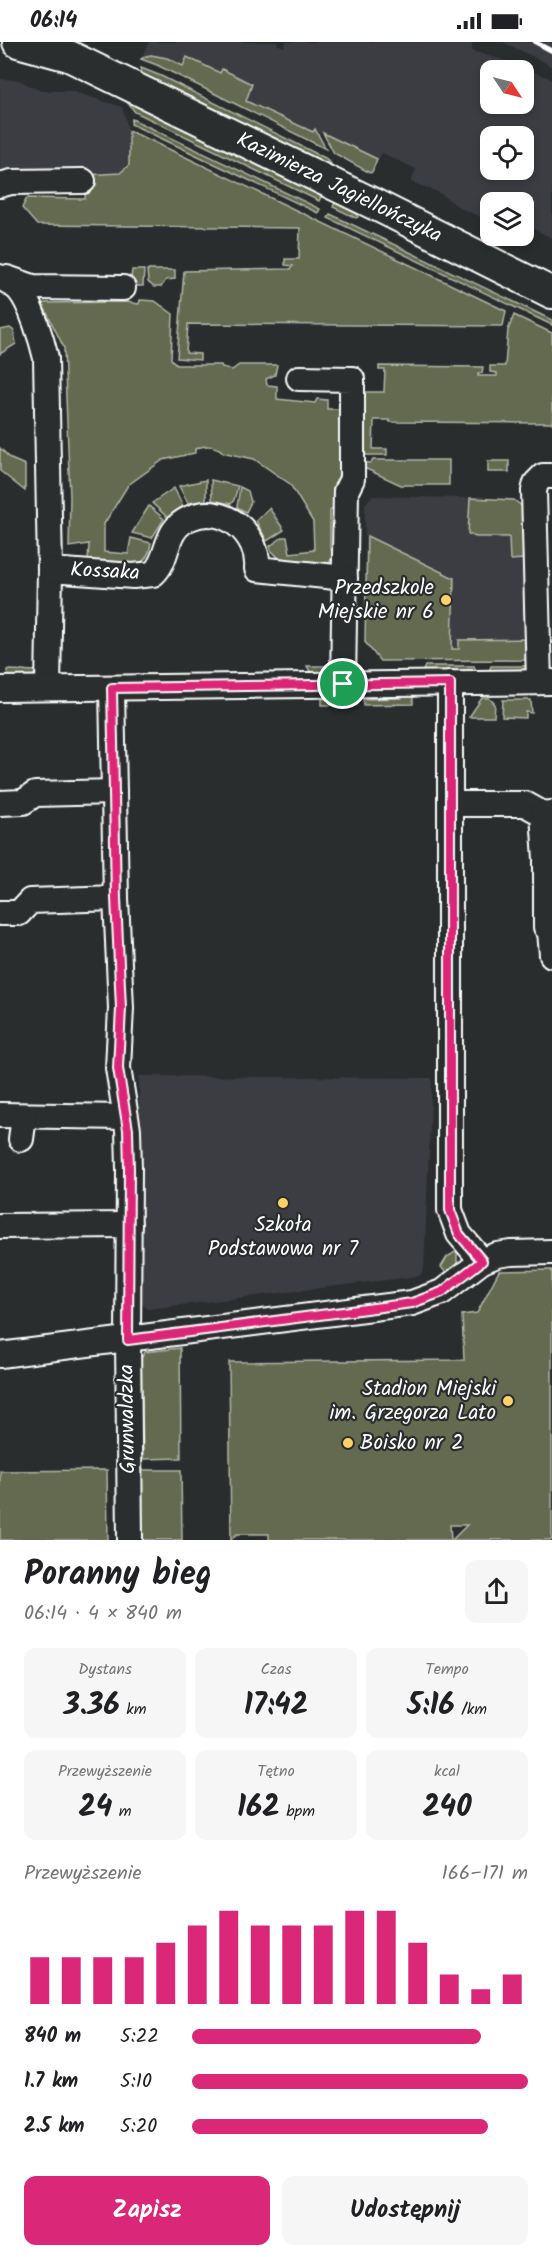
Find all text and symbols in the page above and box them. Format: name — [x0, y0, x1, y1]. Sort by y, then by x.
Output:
text: 06:14 — [30, 4, 77, 39]
north arrow — [480, 60, 534, 114]
map controls — [480, 60, 534, 246]
street label: Kazimierza Jagiellończyka — [230, 124, 448, 252]
button: locate — [480, 126, 534, 180]
button: layers — [480, 192, 534, 246]
street label: Kossaka — [69, 554, 141, 590]
place label: Przedszkole Miejskie nr 6 — [318, 572, 435, 629]
marker: Przedszkole Miejskie nr 6 — [439, 593, 453, 607]
pin — [317, 658, 368, 709]
icon: arrive — [326, 667, 359, 700]
marker: Szkoła Podstawowa nr 7 — [276, 1196, 290, 1210]
place label: Szkoła Podstawowa nr 7 — [208, 1209, 360, 1266]
street label: Grunwaldzka — [111, 1364, 145, 1474]
place label: Stadion Miejski im. Grzegorza Lato — [330, 1373, 497, 1430]
marker: Stadion Miejski im. Grzegorza Lato — [501, 1394, 515, 1408]
place label: Boisko nr 2 — [360, 1427, 463, 1460]
marker: Boisko nr 2 — [341, 1436, 355, 1450]
text: Poranny bieg — [24, 1549, 212, 1602]
button: share — [465, 1560, 528, 1623]
text: 06:14 · 4 × 840 m — [24, 1598, 182, 1630]
text: Dystans — [78, 1657, 132, 1682]
text: Czas — [261, 1657, 291, 1682]
text: Tempo — [425, 1657, 469, 1682]
text: 3.36 — [64, 1682, 120, 1730]
text: 17:42 — [244, 1682, 308, 1730]
text: 5:16 — [407, 1682, 455, 1730]
text: km — [120, 1697, 146, 1722]
text: /km — [455, 1697, 487, 1722]
text: Przewyższenie — [58, 1759, 152, 1784]
text: Tętno — [257, 1759, 295, 1784]
text: kcal — [434, 1759, 460, 1784]
text: 24 — [79, 1784, 112, 1832]
text: 162 — [237, 1784, 280, 1832]
text: 240 — [422, 1784, 472, 1832]
text: m — [112, 1799, 132, 1824]
text: bpm — [280, 1799, 315, 1824]
text: Przewyższenie — [24, 1858, 142, 1890]
text: 166–171 m — [442, 1858, 528, 1890]
text: 840 m — [24, 2021, 81, 2053]
text: 5:22 — [120, 2021, 159, 2053]
text: 1.7 km — [24, 2066, 78, 2098]
text: 5:10 — [120, 2066, 152, 2098]
text: 2.5 km — [24, 2111, 84, 2143]
text: 5:20 — [120, 2111, 157, 2143]
button: Zapisz — [24, 2176, 270, 2245]
button: Udostępnij — [282, 2176, 528, 2245]

